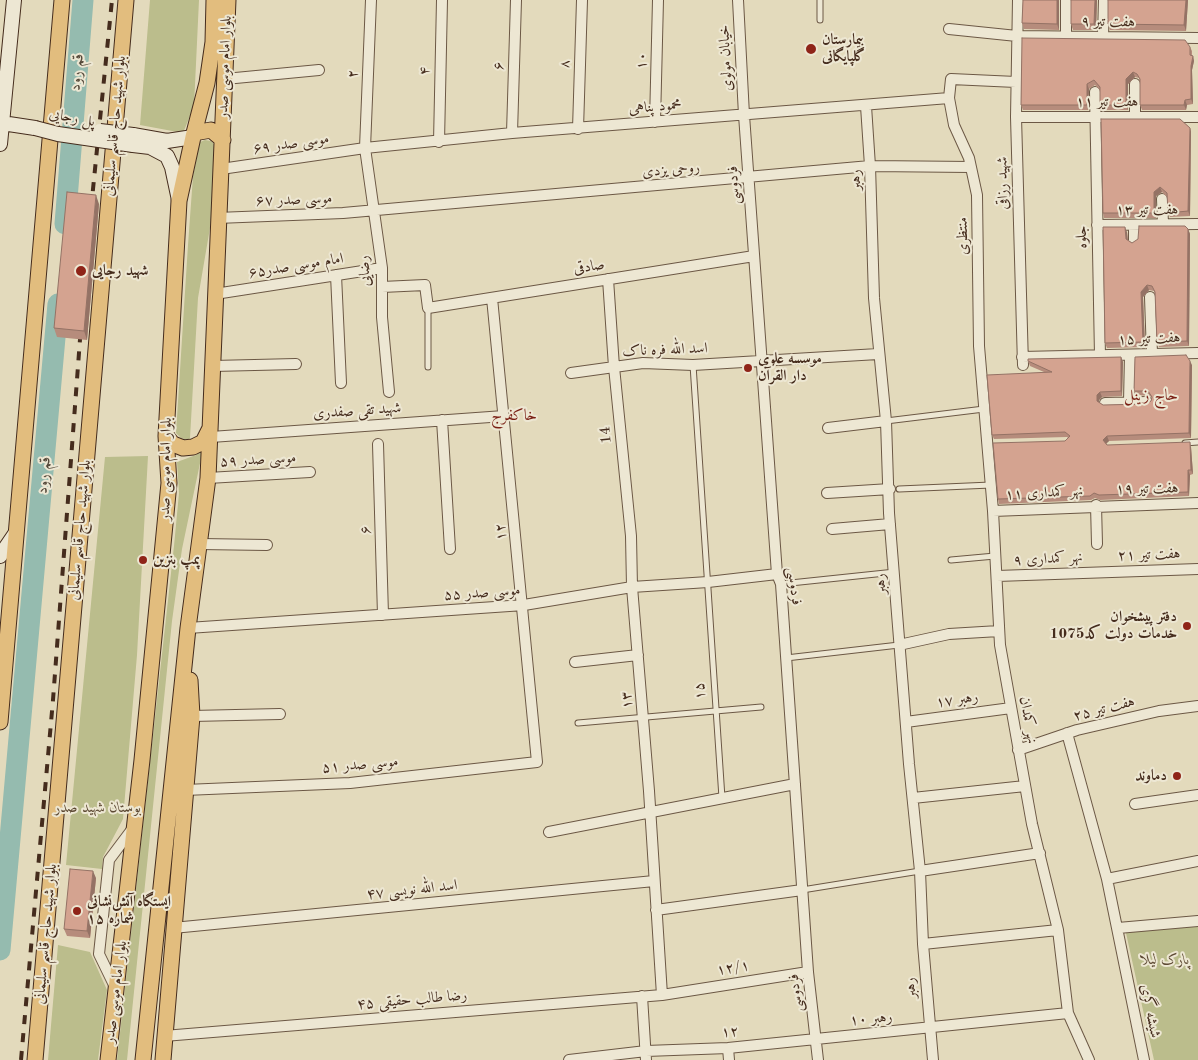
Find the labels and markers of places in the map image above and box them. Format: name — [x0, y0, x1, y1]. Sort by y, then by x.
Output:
place label: بیمارستان گلپایگانی — [822, 31, 865, 66]
marker: بیمارستان گلپایگانی — [804, 42, 818, 56]
place label: شهید رجایی — [92, 262, 149, 280]
marker: شهید رجایی — [74, 264, 88, 278]
place label: موسسه علوی دار القرآن — [758, 350, 822, 385]
marker: موسسه علوی دار القرآن — [742, 362, 754, 374]
place label: پمپ بنزین — [153, 551, 200, 569]
marker: پمپ بنزین — [137, 554, 149, 566]
place label: دفتر پیشخوان خدمات دولت کد1075 — [1050, 608, 1177, 643]
marker: دفتر پیشخوان خدمات دولت کد1075 — [1181, 620, 1193, 632]
place label: دماوند — [1135, 767, 1167, 785]
marker: دماوند — [1171, 770, 1183, 782]
place label: ایستگاه آتش‌نشانی شماره ۱۵ — [87, 893, 171, 928]
marker: ایستگاه آتش‌نشانی شماره ۱۵ — [71, 905, 83, 917]

